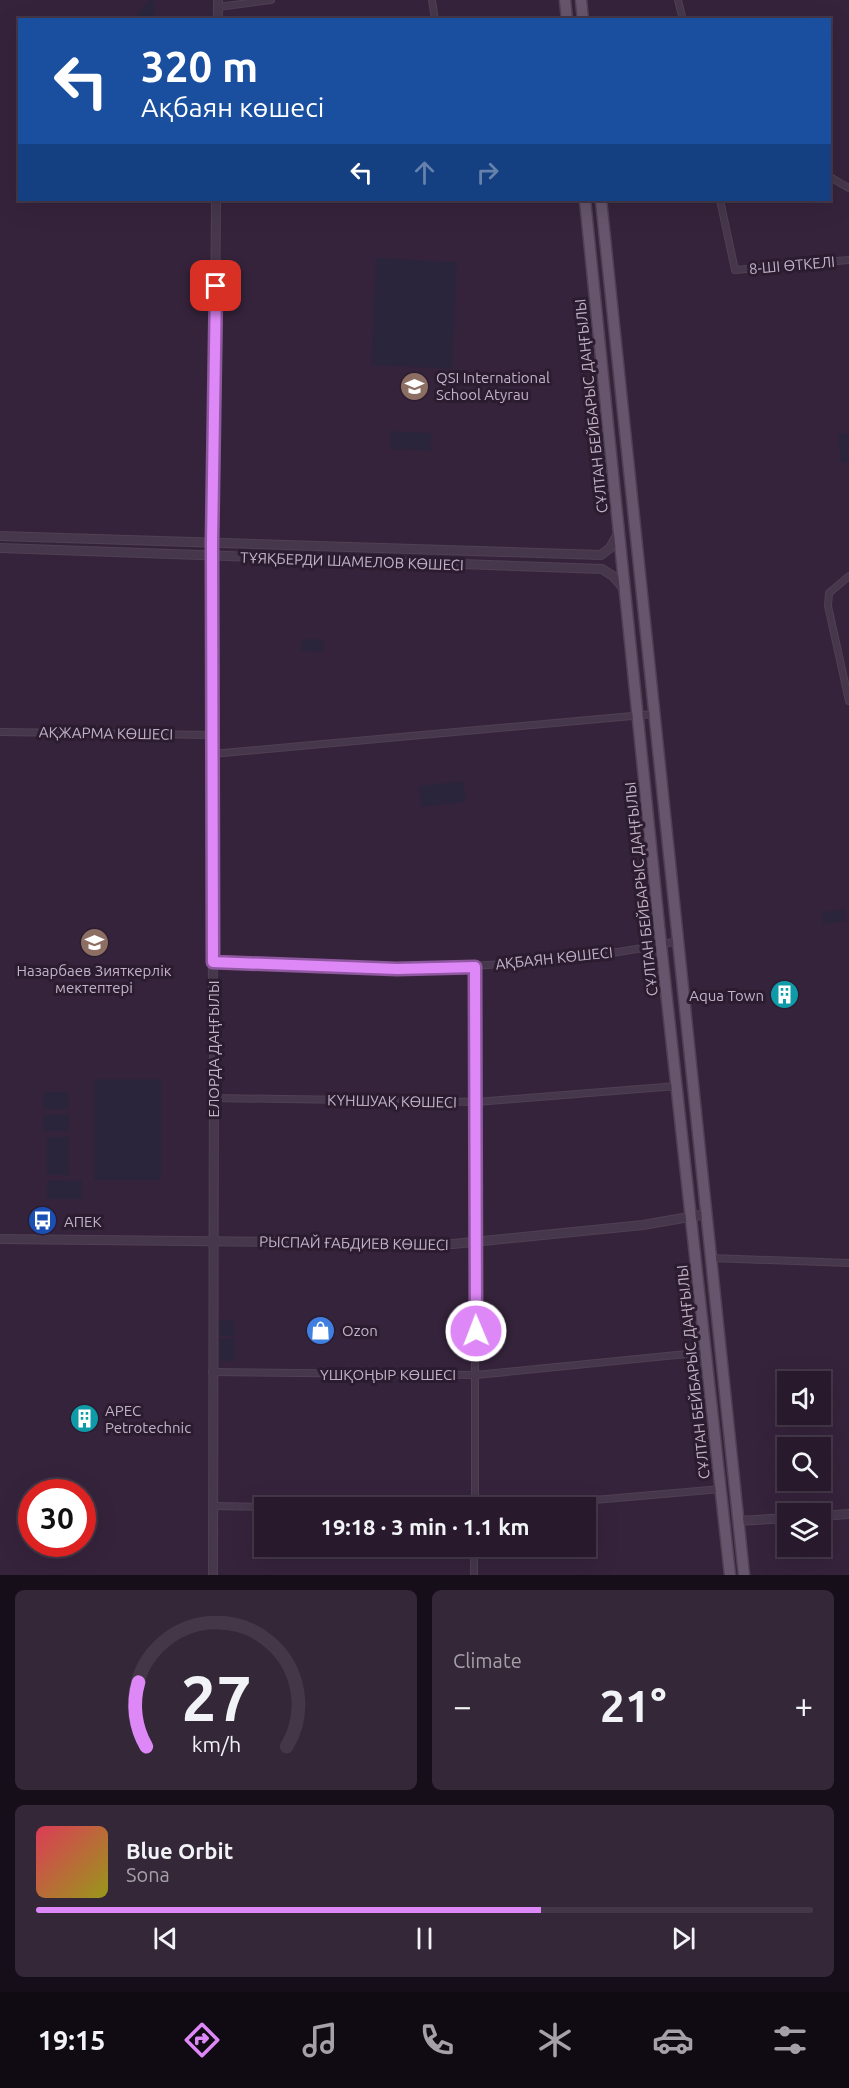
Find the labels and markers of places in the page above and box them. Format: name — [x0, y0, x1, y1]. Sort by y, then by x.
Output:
pin — [190, 260, 241, 311]
place label: QSI International School Atyrau — [436, 369, 550, 403]
school or university icon: QSI International School Atyrau — [399, 370, 431, 402]
school or university icon: Назарбаев Зияткерлік мектептері — [78, 927, 110, 959]
place label: Назарбаев Зияткерлік мектептері — [16, 962, 172, 996]
building icon: Aqua Town — [769, 979, 801, 1011]
place label: Aqua Town — [689, 987, 764, 1004]
bus stop icon: АПЕК — [27, 1205, 59, 1237]
place label: АПЕК — [64, 1213, 102, 1230]
shop icon: Ozon — [305, 1314, 337, 1346]
place label: Ozon — [342, 1322, 378, 1339]
place label: APEC Petrotechnic — [105, 1402, 191, 1436]
building icon: APEC Petrotechnic — [68, 1403, 100, 1435]

